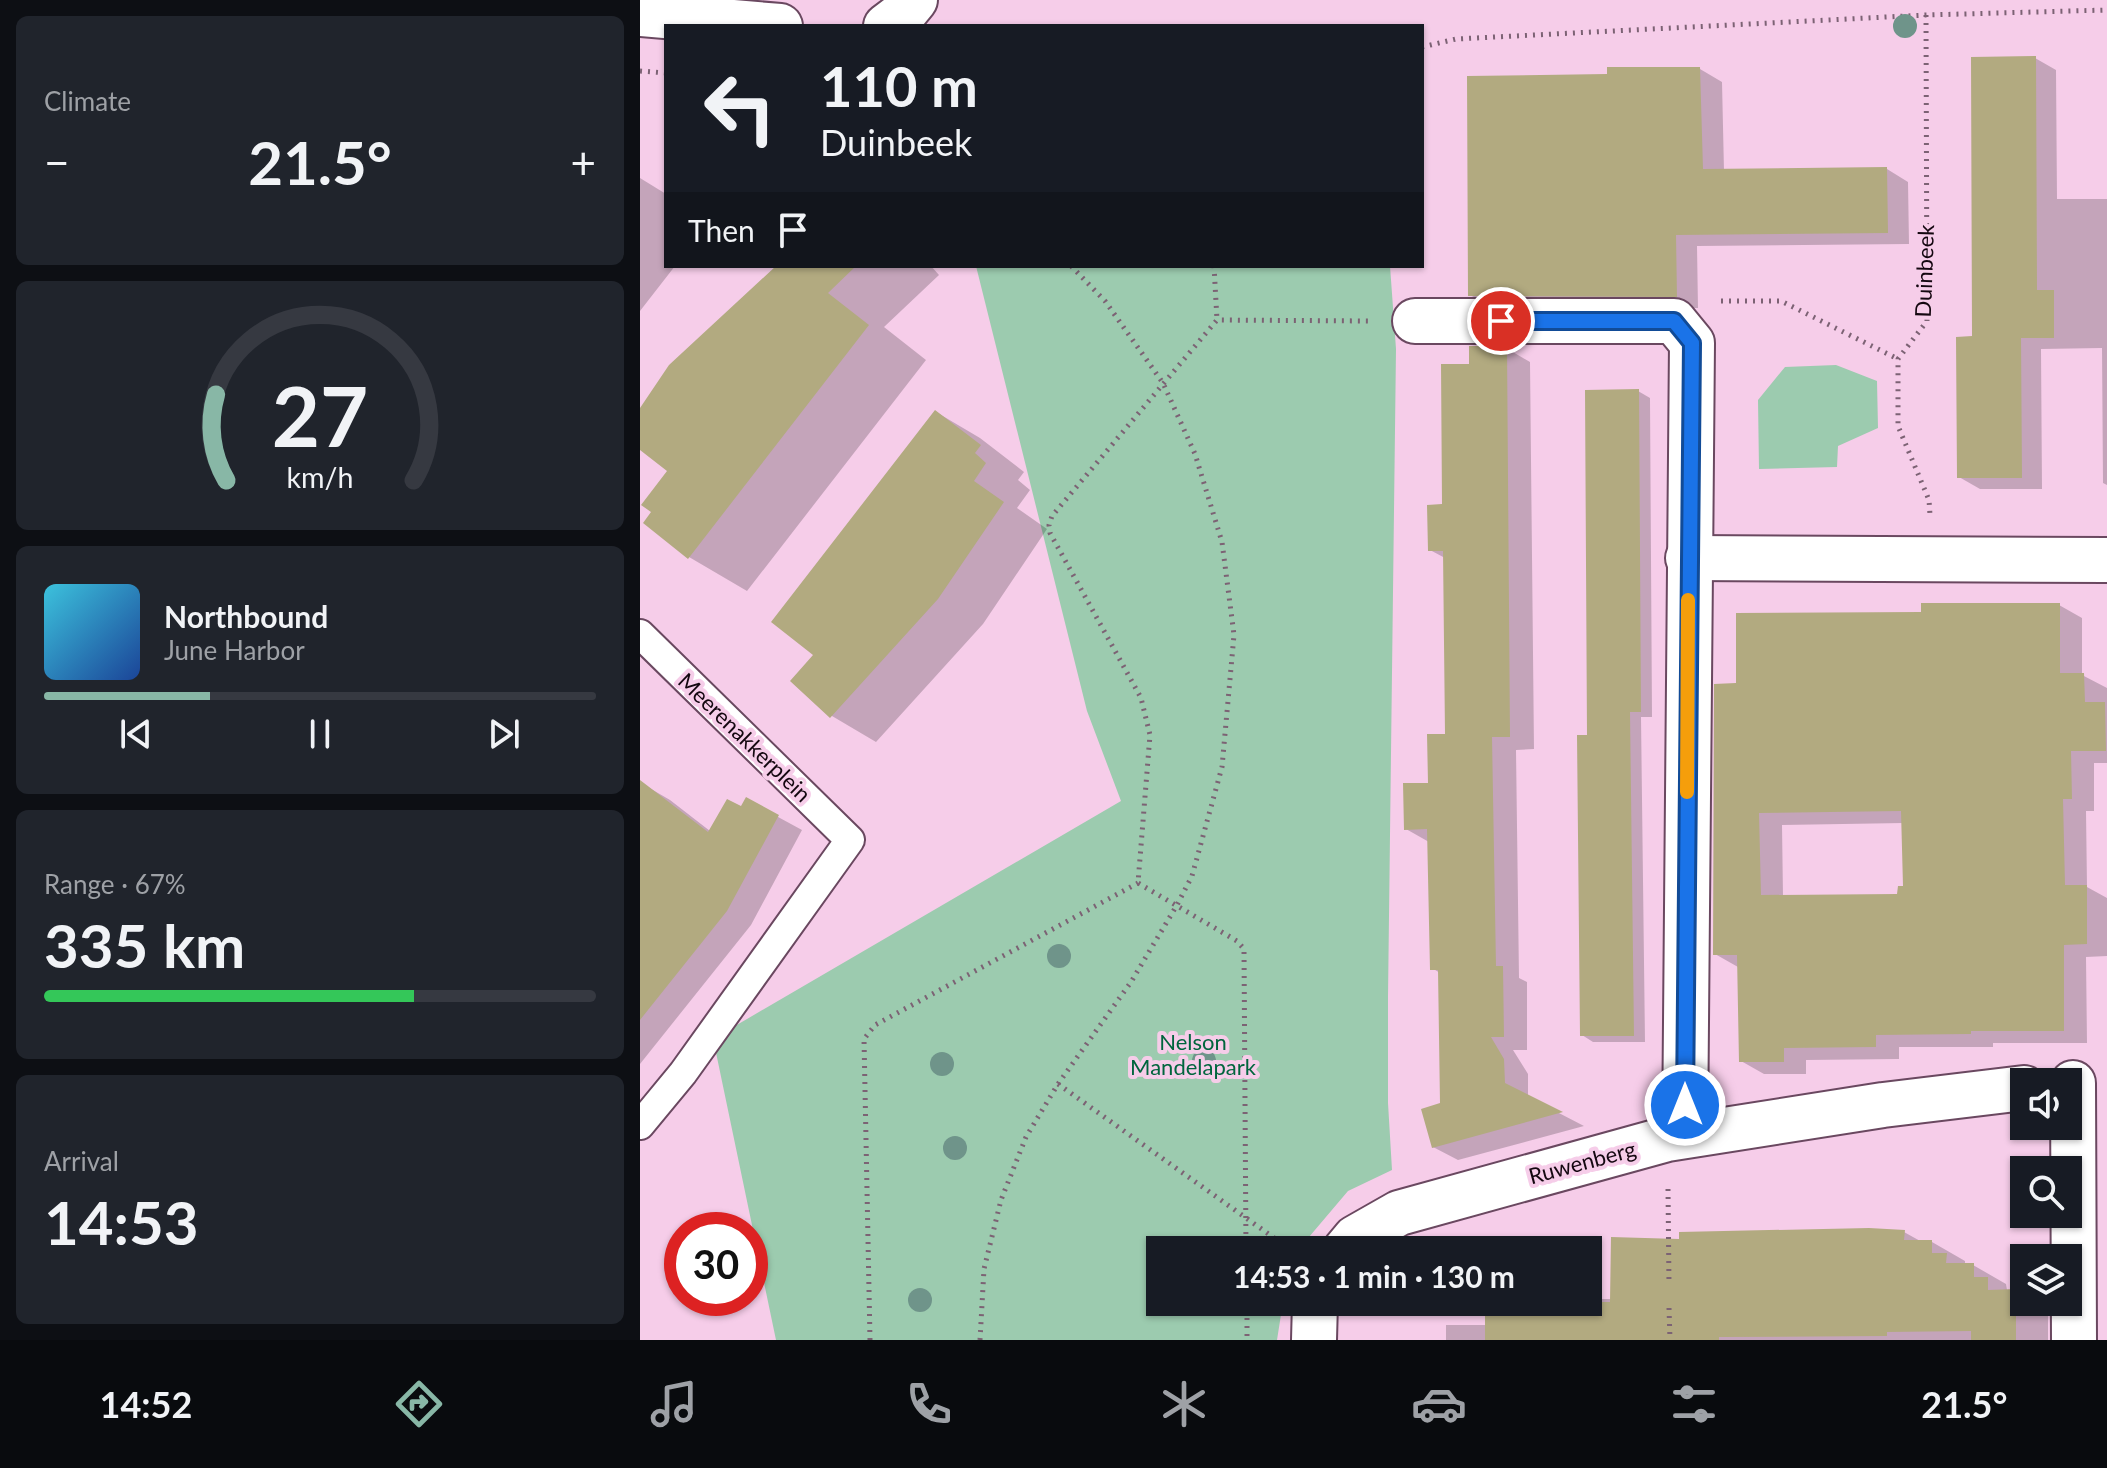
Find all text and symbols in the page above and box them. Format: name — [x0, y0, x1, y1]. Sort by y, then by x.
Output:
text: 110 m — [820, 52, 978, 119]
icon: left — [688, 56, 792, 160]
text: Climate — [44, 85, 131, 117]
text: Duinbeek — [820, 120, 972, 164]
text: 21.5° — [248, 126, 392, 198]
text: − — [44, 136, 70, 188]
text: + — [570, 136, 596, 188]
icon: arrive — [771, 208, 815, 252]
text: Then — [688, 212, 755, 248]
street label: Duinbeek — [1909, 223, 1939, 318]
pin — [1467, 287, 1535, 355]
icon: arrive — [1479, 299, 1523, 343]
text: 27 — [272, 365, 368, 465]
text: km/h — [287, 460, 353, 494]
text: Northbound — [164, 598, 328, 634]
text: June Harbor — [164, 634, 305, 666]
street label: Meerenakkerplein — [673, 667, 817, 807]
icon: previous — [114, 712, 158, 756]
icon: pause — [298, 712, 342, 756]
icon: next — [482, 712, 526, 756]
text: Range · 67% — [44, 868, 186, 900]
text: 335 km — [44, 909, 245, 981]
park label: Nelson Mandelapark — [1130, 1028, 1257, 1080]
position arrow — [1643, 1063, 1727, 1147]
map controls — [2010, 1068, 2082, 1316]
button: sound — [2010, 1068, 2082, 1140]
street label: Ruwenberg — [1526, 1135, 1638, 1189]
text: Arrival — [44, 1145, 119, 1177]
button: search — [2010, 1156, 2082, 1228]
text: 14:53 — [44, 1186, 199, 1258]
speed limit sign: 30 — [664, 1212, 768, 1316]
button: layers — [2010, 1244, 2082, 1316]
text: 14:53 · 1 min · 130 m — [1233, 1258, 1515, 1294]
icon: directions — [391, 1376, 447, 1432]
icon: music — [646, 1376, 702, 1432]
icon: phone — [901, 1376, 957, 1432]
icon: climate — [1156, 1376, 1212, 1432]
icon: car — [1411, 1376, 1467, 1432]
icon: filters — [1666, 1376, 1722, 1432]
text: 14:52 — [100, 1382, 192, 1426]
text: 21.5° — [1921, 1382, 2007, 1426]

